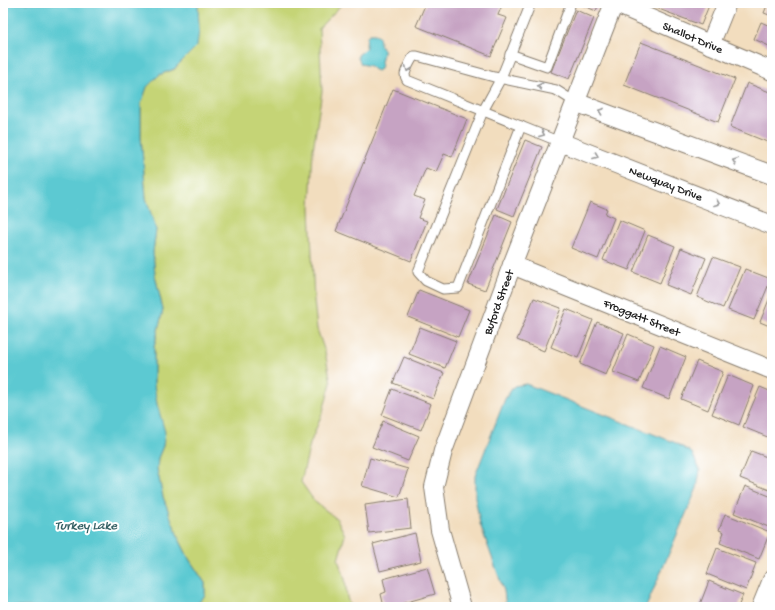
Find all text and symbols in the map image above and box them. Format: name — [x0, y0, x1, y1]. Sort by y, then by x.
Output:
street label: Shallot Drive — [660, 20, 725, 58]
one-way arrow — [404, 65, 412, 72]
one-way arrow — [537, 83, 543, 91]
one-way arrow — [597, 108, 604, 116]
one-way arrow — [539, 130, 546, 138]
one-way arrow — [593, 151, 600, 159]
one-way arrow — [732, 158, 739, 166]
street label: Newquay Drive — [627, 164, 705, 206]
one-way arrow — [714, 199, 721, 207]
street label: Buford Street — [481, 267, 518, 338]
street label: Froggatt Street — [600, 297, 683, 341]
water label: Turkey Lake — [55, 519, 118, 534]

